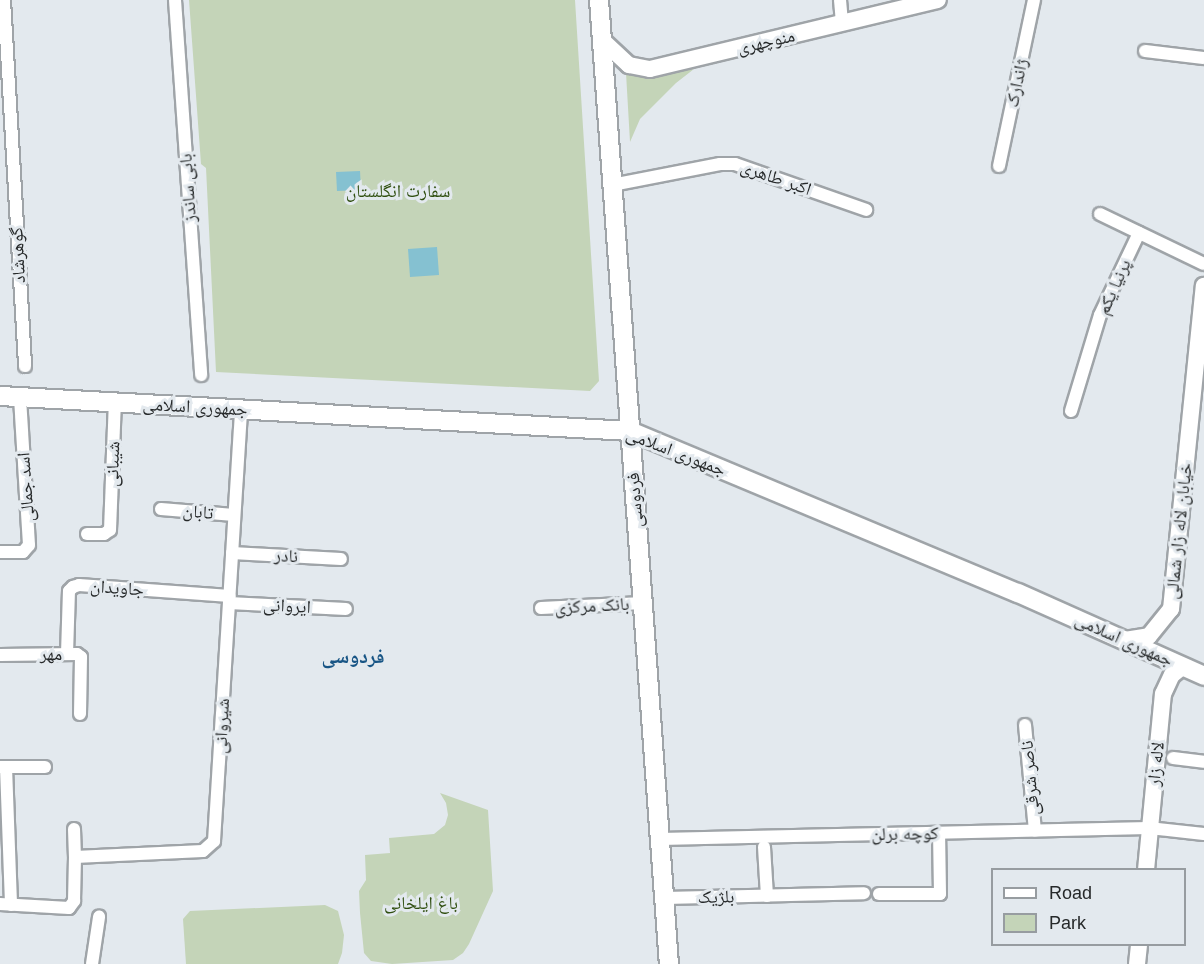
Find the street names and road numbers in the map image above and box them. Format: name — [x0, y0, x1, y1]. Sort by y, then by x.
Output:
street label: منوچهری — [735, 25, 797, 59]
street label: ژاندارک — [1001, 57, 1033, 109]
street label: بابی ساندز — [175, 153, 201, 223]
street label: اکبر طاهری — [738, 156, 814, 200]
street label: گوهرشاد — [6, 226, 30, 284]
street label: پرنیا یکم — [1092, 256, 1136, 318]
street label: جمهوری اسلامی — [142, 393, 248, 421]
street label: جمهوری اسلامی — [623, 423, 729, 481]
street label: شیبانی — [101, 441, 125, 487]
street label: اسد جمالی — [13, 452, 39, 522]
street label: خیابان لاله زار شمالی — [1161, 462, 1197, 600]
street label: فردوسی — [622, 472, 648, 528]
street label: تابان — [182, 500, 214, 524]
street label: نادر — [273, 545, 299, 567]
street label: جاویدان — [89, 575, 145, 601]
street label: بانک مرکزی — [554, 593, 630, 619]
street label: ایروانی — [263, 594, 311, 618]
street label: جمهوری اسلامی — [1072, 609, 1176, 671]
street label: مهر — [40, 643, 62, 665]
street label: شیروانی — [210, 698, 234, 754]
street label: ناصر شرقی — [1016, 740, 1044, 816]
street label: لاله زار — [1143, 741, 1169, 787]
street label: کوچه برلن — [871, 823, 939, 845]
street label: بلژیک — [697, 886, 735, 908]

